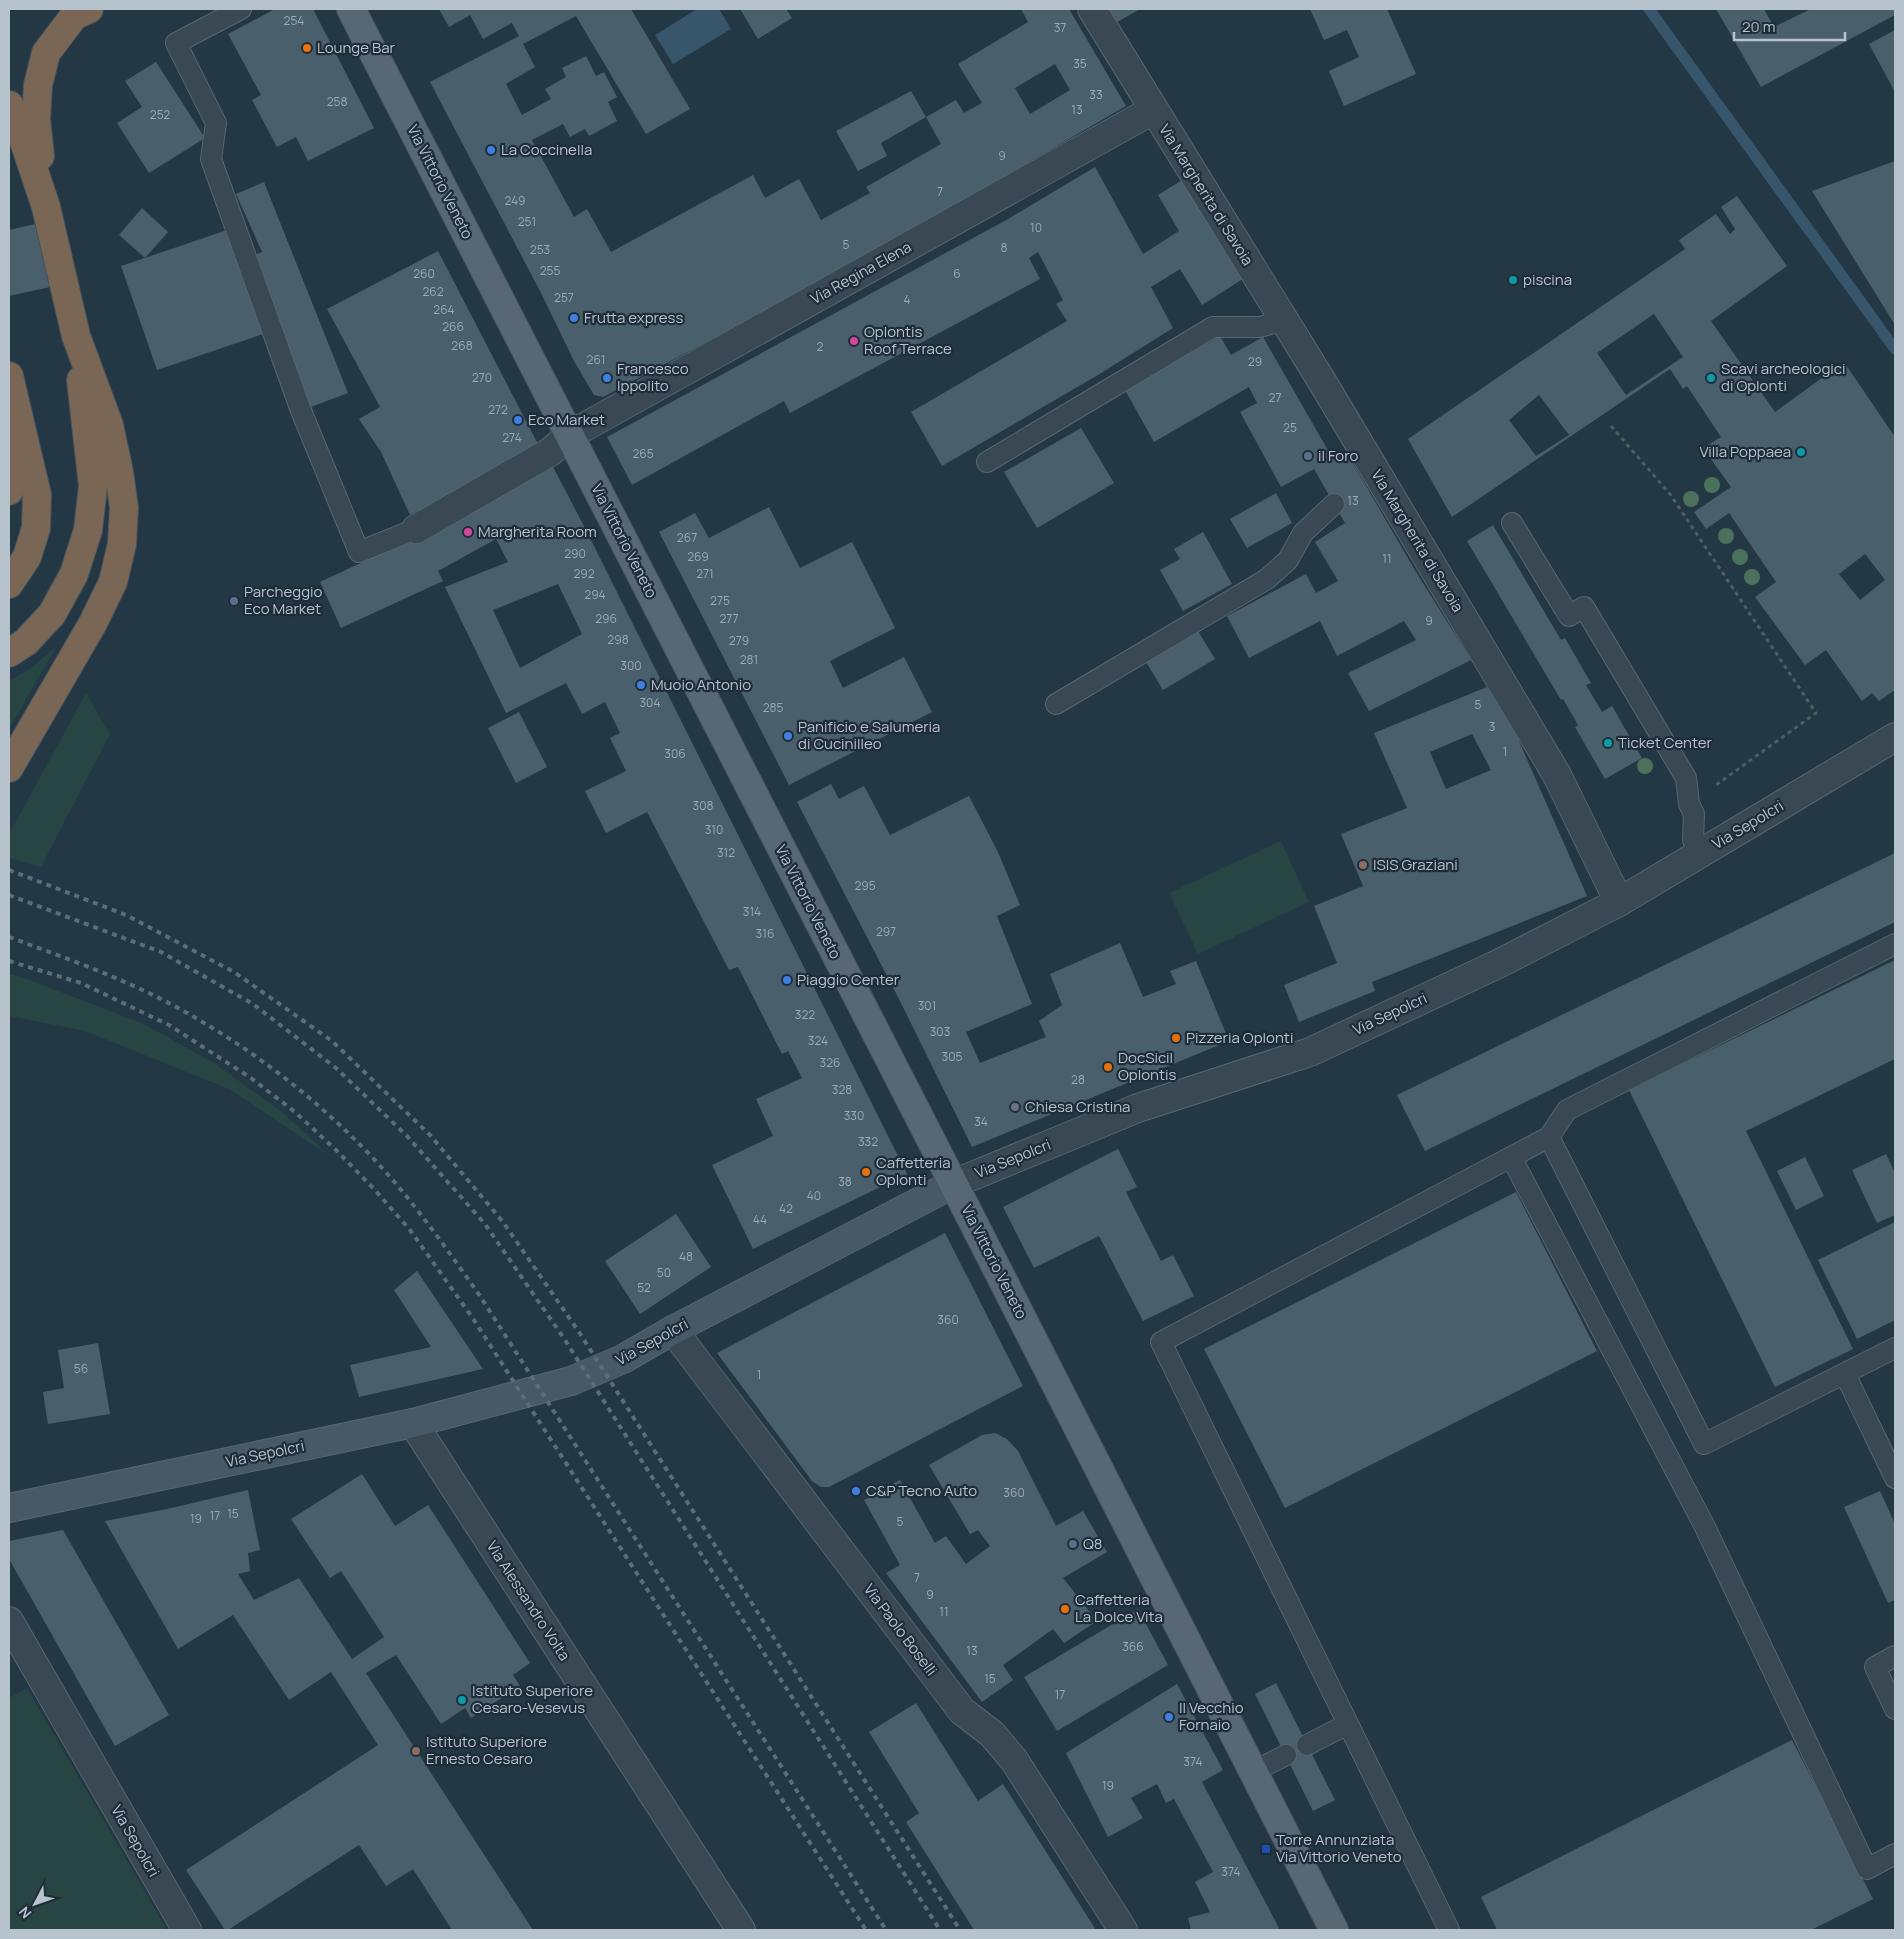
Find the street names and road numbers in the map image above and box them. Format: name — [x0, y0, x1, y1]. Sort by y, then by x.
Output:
street label: Via Margherita di Savoia — [1154, 120, 1259, 269]
street label: Via Vittorio Veneto — [403, 121, 478, 243]
street label: Via Regina Elena — [807, 236, 915, 309]
street label: Via Margherita di Savoia — [1366, 465, 1468, 616]
street label: Via Vittorio Veneto — [587, 480, 662, 602]
street label: Via Sepolcri — [1708, 795, 1787, 854]
street label: Via Vittorio Veneto — [771, 841, 846, 963]
street label: Via Sepolcri — [1349, 987, 1430, 1040]
street label: Via Sepolcri — [972, 1134, 1054, 1183]
street label: Via Vittorio Veneto — [957, 1201, 1032, 1323]
street label: Via Sepolcri — [612, 1313, 692, 1370]
street label: Via Sepolcri — [224, 1435, 306, 1472]
street label: Via Alessandro Volta — [482, 1537, 575, 1665]
street label: Via Paolo Boselli — [859, 1579, 942, 1680]
street label: Via Sepolcri — [106, 1801, 164, 1881]

